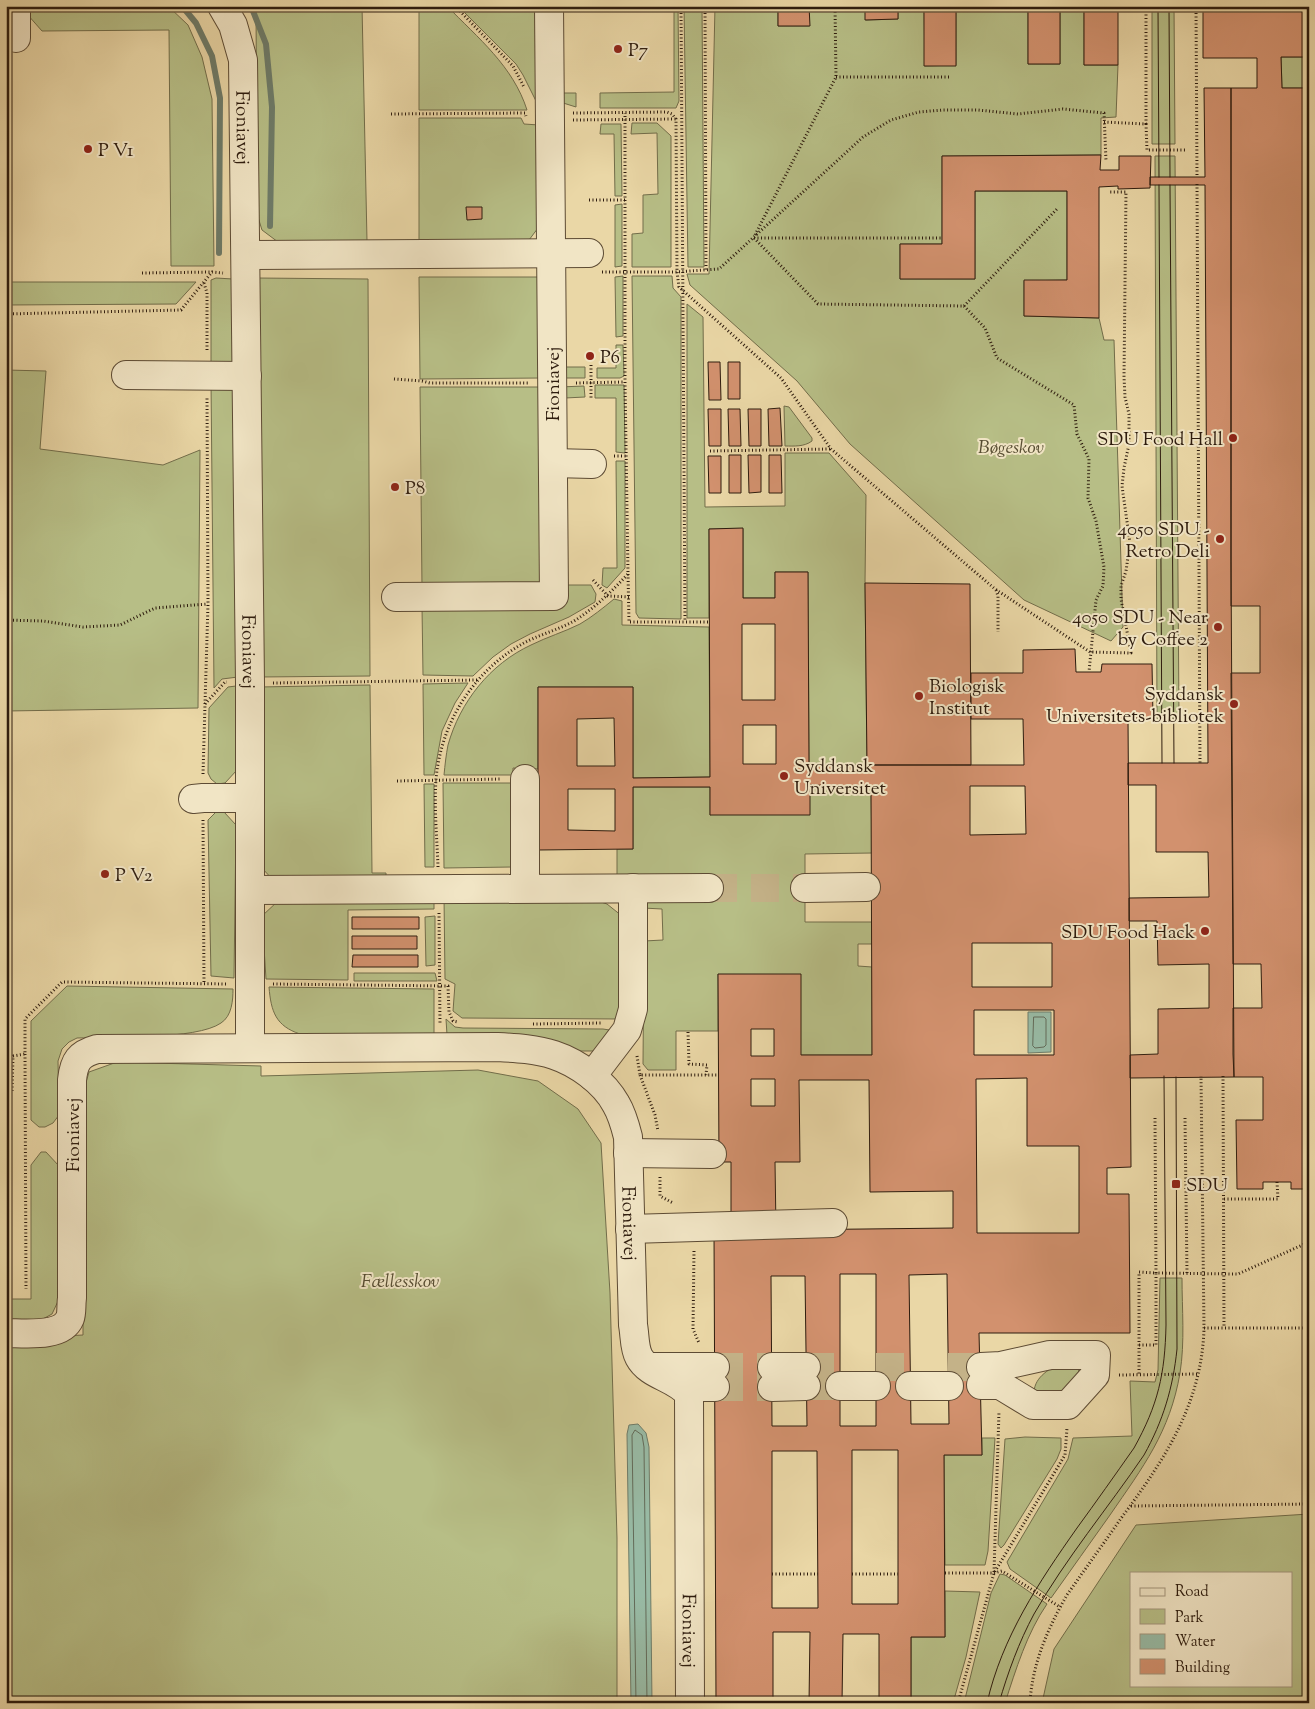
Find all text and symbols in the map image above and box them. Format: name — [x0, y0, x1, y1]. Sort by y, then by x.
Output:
place label: P7 — [628, 38, 648, 65]
marker: P7 — [612, 43, 624, 55]
street label: Fioniavej — [227, 90, 255, 165]
place label: P V1 — [98, 138, 134, 165]
marker: P V1 — [82, 143, 94, 155]
place label: P6 — [600, 345, 620, 372]
street label: Fioniavej — [541, 347, 568, 421]
marker: P6 — [584, 350, 596, 362]
place label: SDU Food Hall — [1097, 427, 1223, 454]
marker: SDU Food Hall — [1227, 432, 1239, 444]
park label: Bøgeskov — [978, 435, 1044, 462]
place label: P8 — [405, 476, 425, 503]
marker: P8 — [389, 481, 401, 493]
place label: 4050 SDU - Retro Deli — [1118, 517, 1210, 566]
marker: 4050 SDU - Retro Deli — [1214, 533, 1226, 545]
place label: 4050 SDU - Near by Coffee 2 — [1072, 605, 1208, 654]
street label: Fioniavej — [233, 614, 261, 689]
marker: 4050 SDU - Near by Coffee 2 — [1212, 621, 1224, 633]
place label: Biologisk Institut — [929, 674, 1005, 723]
place label: Syddansk Universitets-bibliotek — [1046, 682, 1225, 731]
marker: Biologisk Institut — [913, 690, 925, 702]
marker: Syddansk Universitets-bibliotek — [1228, 698, 1240, 710]
place label: Syddansk Universitet — [794, 754, 886, 803]
marker: Syddansk Universitet — [778, 770, 790, 782]
place label: P V2 — [115, 863, 153, 890]
marker: P V2 — [99, 868, 111, 880]
place label: SDU Food Hack — [1061, 920, 1196, 947]
marker: SDU Food Hack — [1199, 925, 1211, 937]
street label: Fioniavej — [61, 1098, 88, 1172]
place label: SDU — [1186, 1173, 1228, 1200]
marker: SDU — [1170, 1178, 1182, 1190]
street label: Fioniavej — [613, 1186, 642, 1261]
park label: Fællesskov — [361, 1269, 439, 1296]
legend — [1130, 1572, 1292, 1686]
text: Road — [1175, 1582, 1209, 1603]
street label: Fioniavej — [674, 1593, 701, 1668]
text: Park — [1175, 1608, 1204, 1629]
text: Water — [1175, 1632, 1216, 1653]
text: Building — [1175, 1658, 1230, 1679]

